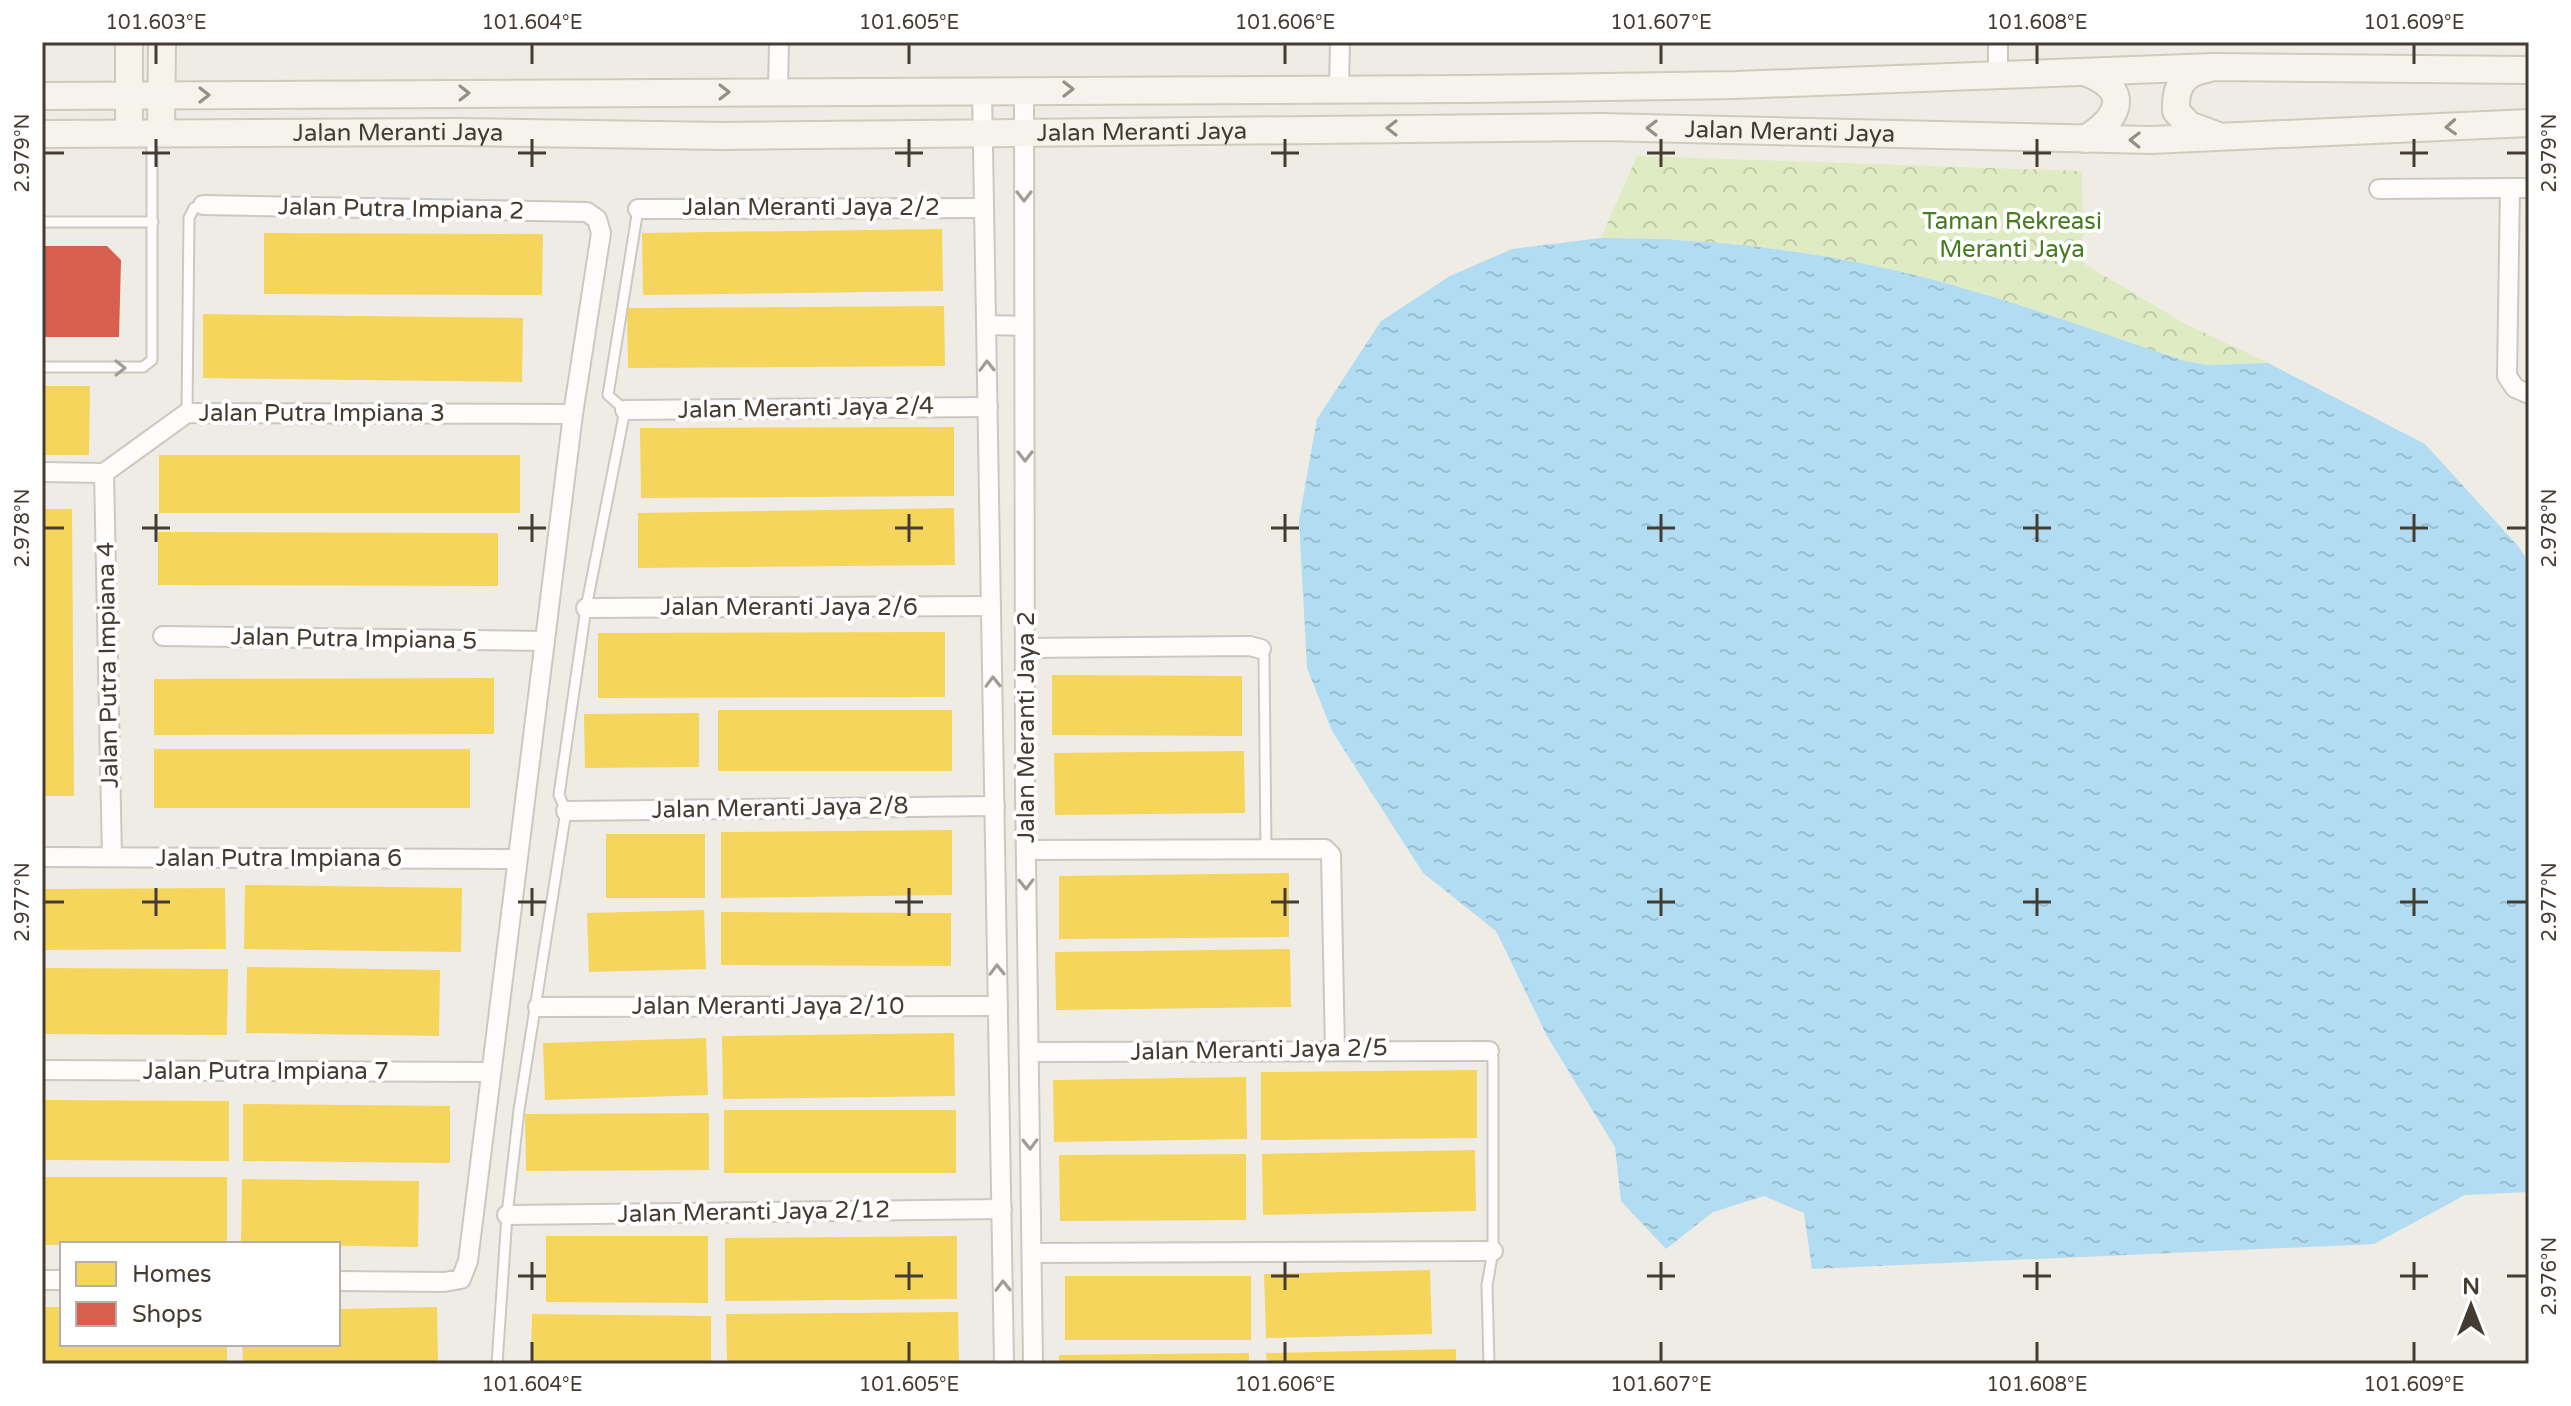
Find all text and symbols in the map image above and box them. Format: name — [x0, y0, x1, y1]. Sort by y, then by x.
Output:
text: 101.603°E — [106, 11, 206, 35]
text: 101.604°E — [482, 11, 582, 35]
text: 101.605°E — [859, 11, 959, 35]
text: 101.606°E — [1235, 11, 1335, 35]
text: 101.607°E — [1610, 11, 1712, 35]
text: 101.608°E — [1987, 11, 2087, 35]
text: 101.609°E — [2364, 11, 2464, 35]
one-way arrow — [1062, 80, 1075, 98]
one-way arrow — [718, 83, 731, 100]
one-way arrow — [458, 85, 471, 102]
one-way arrow — [198, 86, 211, 104]
text: 2.979°N — [11, 113, 35, 193]
text: 2.979°N — [2538, 113, 2562, 193]
street label: Jalan Meranti Jaya — [1684, 114, 1896, 148]
street label: Jalan Meranti Jaya — [1036, 116, 1247, 147]
street label: Jalan Meranti Jaya — [293, 117, 504, 147]
one-way arrow — [2444, 118, 2457, 135]
one-way arrow — [1385, 119, 1398, 137]
one-way arrow — [1645, 119, 1658, 136]
one-way arrow — [2128, 131, 2141, 149]
one-way arrow — [1015, 190, 1033, 203]
street label: Jalan Putra Impiana 2 — [278, 192, 524, 226]
street label: Jalan Meranti Jaya 2/2 — [682, 193, 940, 222]
park label: Taman Rekreasi Meranti Jaya — [1922, 207, 2102, 264]
one-way arrow — [114, 359, 127, 377]
one-way arrow — [978, 359, 996, 372]
street label: Jalan Meranti Jaya 2/4 — [678, 391, 934, 425]
street label: Jalan Putra Impiana 3 — [199, 399, 445, 428]
one-way arrow — [1016, 450, 1034, 463]
text: 2.978°N — [11, 488, 35, 568]
text: 2.978°N — [2538, 488, 2562, 568]
street label: Jalan Putra Impiana 4 — [91, 542, 125, 788]
street label: Jalan Meranti Jaya 2/6 — [660, 593, 918, 622]
street label: Jalan Meranti Jaya 2 — [1012, 611, 1041, 843]
street label: Jalan Putra Impiana 5 — [231, 622, 477, 656]
one-way arrow — [984, 675, 1001, 688]
street label: Jalan Meranti Jaya 2/8 — [651, 791, 909, 825]
street label: Jalan Putra Impiana 6 — [156, 844, 402, 873]
text: 2.977°N — [11, 862, 35, 942]
text: 2.977°N — [2538, 862, 2562, 942]
one-way arrow — [1018, 878, 1035, 891]
one-way arrow — [989, 963, 1006, 976]
street label: Jalan Meranti Jaya 2/10 — [632, 992, 904, 1021]
street label: Jalan Meranti Jaya 2/5 — [1130, 1033, 1388, 1067]
street label: Jalan Putra Impiana 7 — [143, 1057, 389, 1086]
one-way arrow — [1021, 1138, 1039, 1151]
street label: Jalan Meranti Jaya 2/12 — [617, 1195, 891, 1229]
text: 2.976°N — [2538, 1237, 2562, 1315]
legend — [60, 1242, 340, 1346]
text: Homes — [132, 1260, 212, 1289]
north arrow — [2431, 1266, 2511, 1346]
text: N — [2462, 1274, 2480, 1300]
one-way arrow — [994, 1279, 1012, 1292]
text: Shops — [132, 1300, 202, 1329]
text: 101.604°E — [482, 1373, 582, 1397]
text: 101.605°E — [859, 1373, 959, 1397]
text: 101.606°E — [1235, 1373, 1335, 1397]
text: 101.607°E — [1610, 1373, 1712, 1397]
text: 101.608°E — [1987, 1373, 2087, 1397]
text: 101.609°E — [2364, 1373, 2464, 1397]

